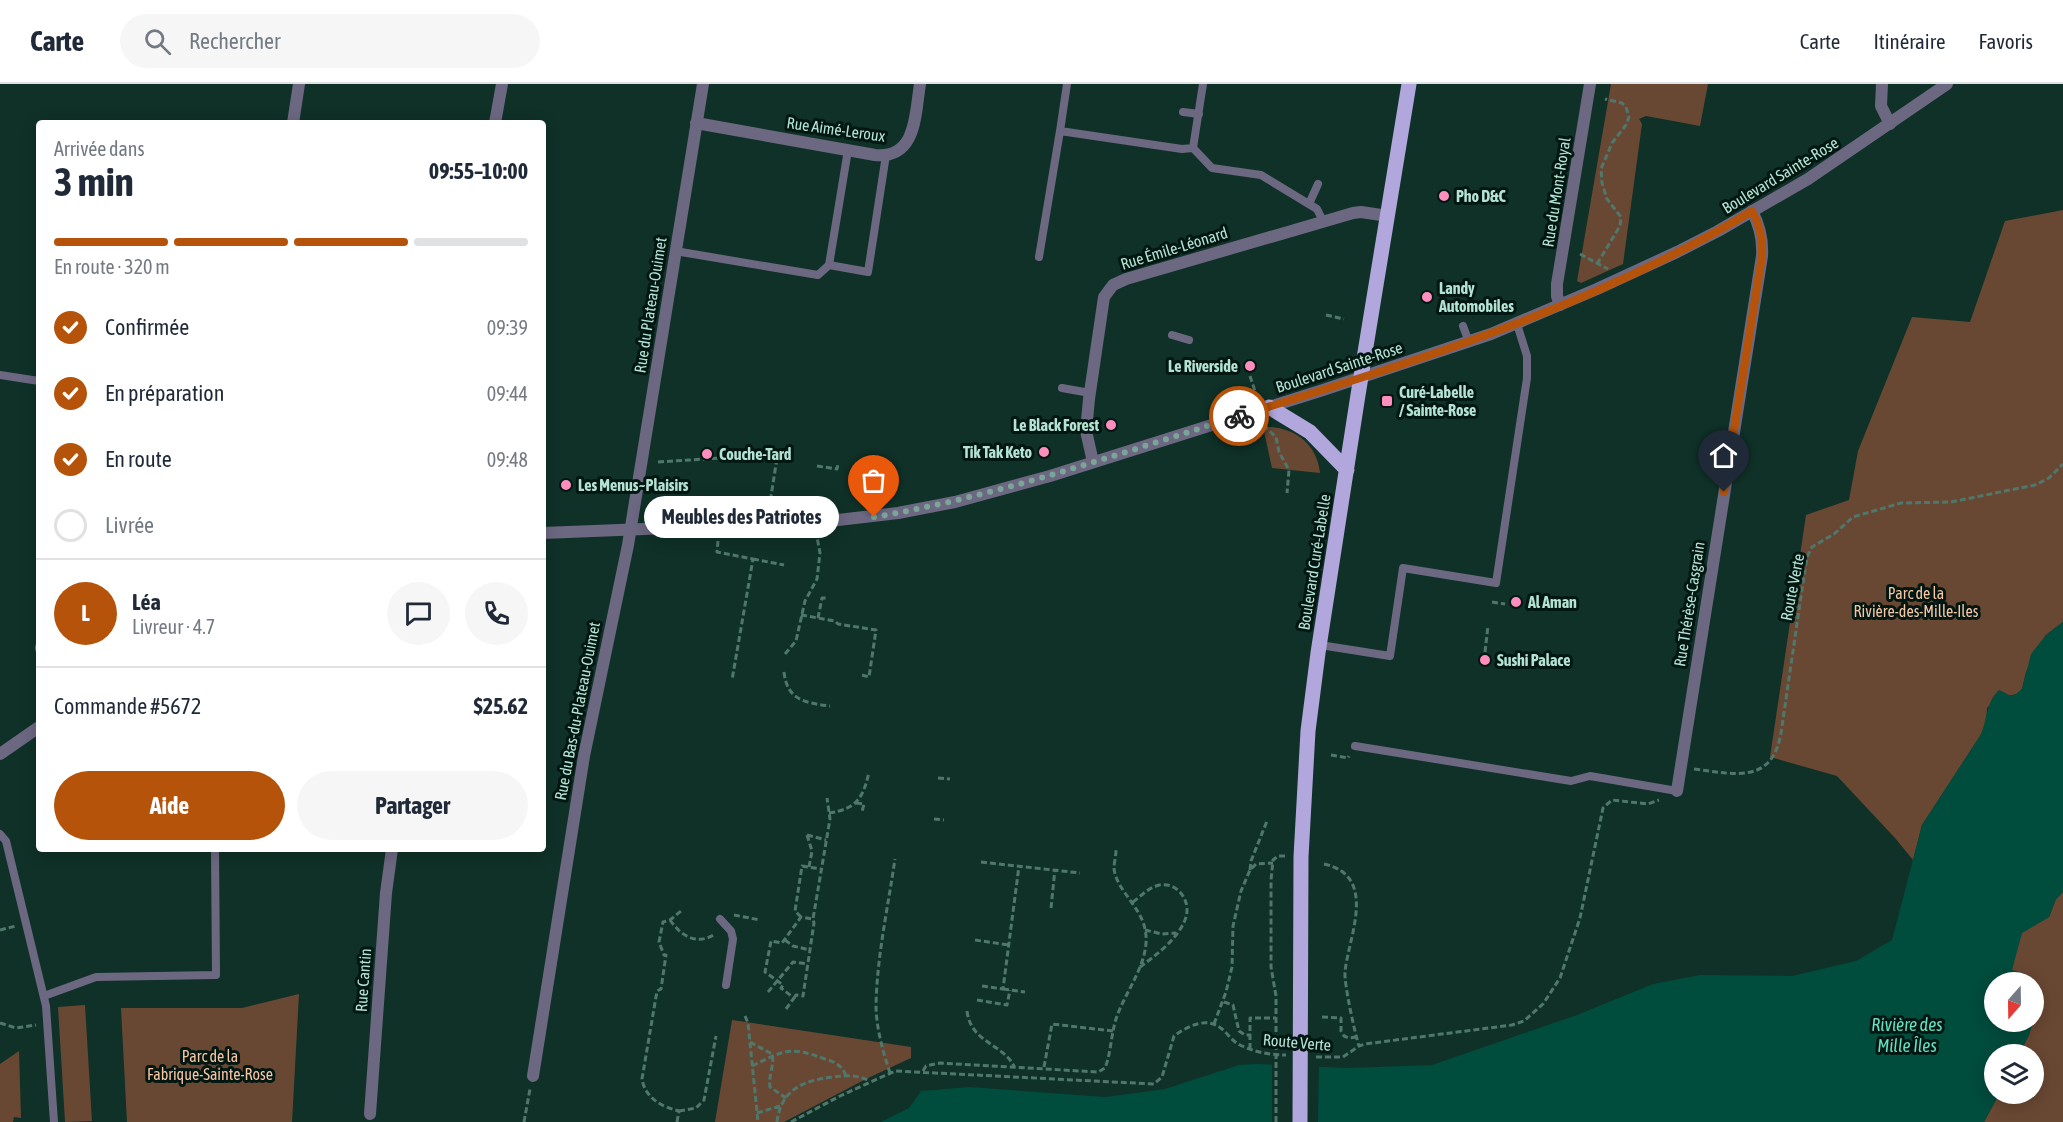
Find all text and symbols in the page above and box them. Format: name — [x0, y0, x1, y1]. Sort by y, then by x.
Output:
search box — [120, 14, 540, 68]
text: Carte — [30, 25, 84, 57]
icon: search — [141, 25, 174, 58]
text: Rechercher — [189, 28, 281, 54]
text: Carte — [1800, 29, 1840, 53]
text: Itinéraire — [1873, 29, 1945, 53]
text: Favoris — [1978, 29, 2033, 53]
street label: Rue Aimé-Leroux — [786, 113, 887, 145]
street label: Boulevard Sainte-Rose — [1719, 133, 1841, 217]
street label: Rue du Mont-Royal — [1538, 135, 1575, 248]
text: Arrivée dans — [54, 137, 145, 160]
text: 09:55–10:00 — [429, 158, 528, 184]
text: 3 min — [54, 160, 134, 204]
place label: Pho D&C — [1456, 187, 1507, 205]
marker: Pho D&C — [1437, 189, 1451, 203]
street label: Rue Émile-Léonard — [1118, 223, 1230, 273]
street label: Rue du Plateau-Ouimet — [630, 235, 670, 374]
text: En route · 320 m — [54, 255, 170, 278]
place label: Landy Automobiles — [1438, 279, 1514, 315]
marker: Landy Automobiles — [1420, 290, 1434, 304]
icon: check — [54, 311, 87, 344]
text: Confirmée — [105, 314, 189, 340]
text: 09:39 — [487, 316, 528, 339]
street label: Boulevard Sainte-Rose — [1273, 338, 1405, 396]
place label: Le Riverside — [1168, 357, 1238, 375]
marker: Le Riverside — [1243, 359, 1257, 373]
icon: check — [54, 377, 87, 410]
text: En préparation — [105, 380, 224, 406]
text: 09:44 — [487, 382, 528, 405]
place label: Curé-Labelle / Sainte-Rose — [1399, 383, 1476, 419]
courier — [1209, 386, 1269, 446]
marker: Curé-Labelle / Sainte-Rose — [1380, 394, 1394, 408]
icon: bike — [1223, 400, 1256, 433]
place label: Le Black Forest — [1013, 416, 1099, 434]
marker: Le Black Forest — [1104, 418, 1118, 432]
pin — [1698, 430, 1749, 492]
icon: home — [1707, 439, 1740, 472]
icon: check — [54, 443, 87, 476]
place label: Tik Tak Keto — [963, 443, 1032, 461]
place label: Couche-Tard — [719, 445, 792, 463]
marker: Tik Tak Keto — [1037, 445, 1051, 459]
text: En route — [105, 446, 172, 472]
marker: Couche-Tard — [700, 447, 714, 461]
text: 09:48 — [487, 448, 528, 471]
pin — [848, 455, 899, 517]
icon: bag — [857, 464, 890, 497]
place label: Les Menus~Plaisirs — [578, 476, 689, 494]
marker: Les Menus~Plaisirs — [559, 478, 573, 492]
street label: Boulevard Curé-Labelle — [1294, 493, 1334, 631]
callout: Meubles des Patriotes — [643, 496, 838, 538]
text: Meubles des Patriotes — [661, 505, 822, 528]
text: Livrée — [105, 512, 154, 538]
street label: Rue Thérèse-Casgrain — [1670, 540, 1709, 668]
street label: Route Verte — [1777, 552, 1807, 622]
button: chat — [387, 582, 450, 645]
button: phone — [465, 582, 528, 645]
park label: Parc de la Rivière-des-Mille-Iles — [1854, 584, 1979, 620]
text: Léa — [132, 589, 161, 615]
place label: Al Aman — [1527, 593, 1577, 611]
marker: Al Aman — [1509, 595, 1523, 609]
text: L — [81, 600, 90, 626]
text: Livreur · 4.7 — [132, 615, 215, 638]
street label: Rue du Bas-du-Plateau-Ouimet — [551, 620, 603, 802]
place label: Sushi Palace — [1497, 651, 1571, 669]
marker: Sushi Palace — [1478, 653, 1492, 667]
text: Commande #5672 — [54, 693, 201, 719]
text: $25.62 — [473, 693, 528, 719]
button: Aide — [54, 771, 285, 840]
button: Partager — [297, 771, 528, 840]
street label: Rue Cantin — [352, 948, 374, 1012]
north arrow — [1984, 972, 2044, 1032]
map controls — [1984, 972, 2044, 1104]
water label: Rivière des Mille Îles — [1871, 1014, 1943, 1056]
street label: Route Verte — [1262, 1030, 1332, 1054]
button: layers — [1984, 1044, 2044, 1104]
park label: Parc de la Fabrique-Sainte-Rose — [147, 1047, 273, 1084]

